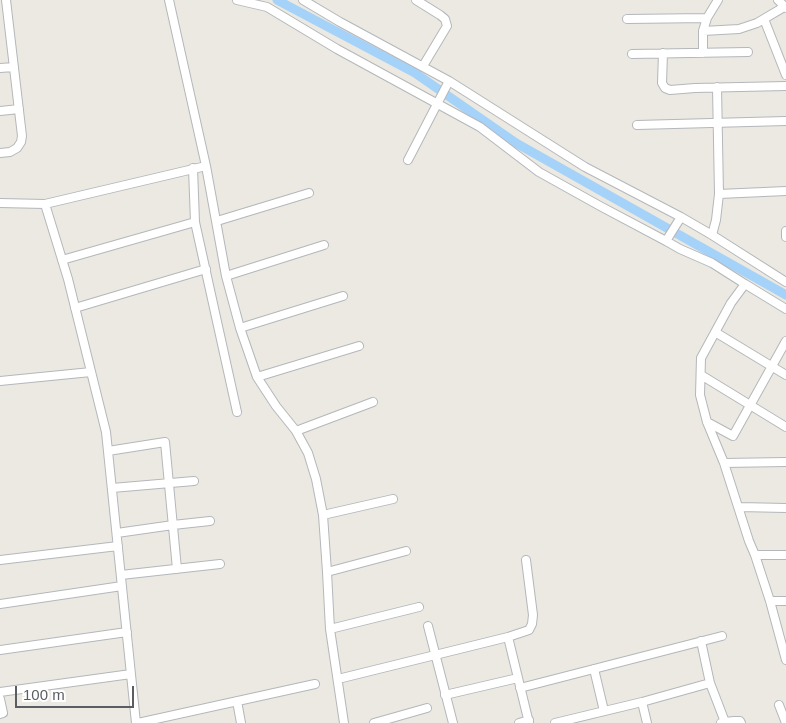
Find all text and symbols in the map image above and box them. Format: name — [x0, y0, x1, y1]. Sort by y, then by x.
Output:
scale bar — [18, 676, 136, 708]
text: 100 m — [23, 686, 65, 703]

